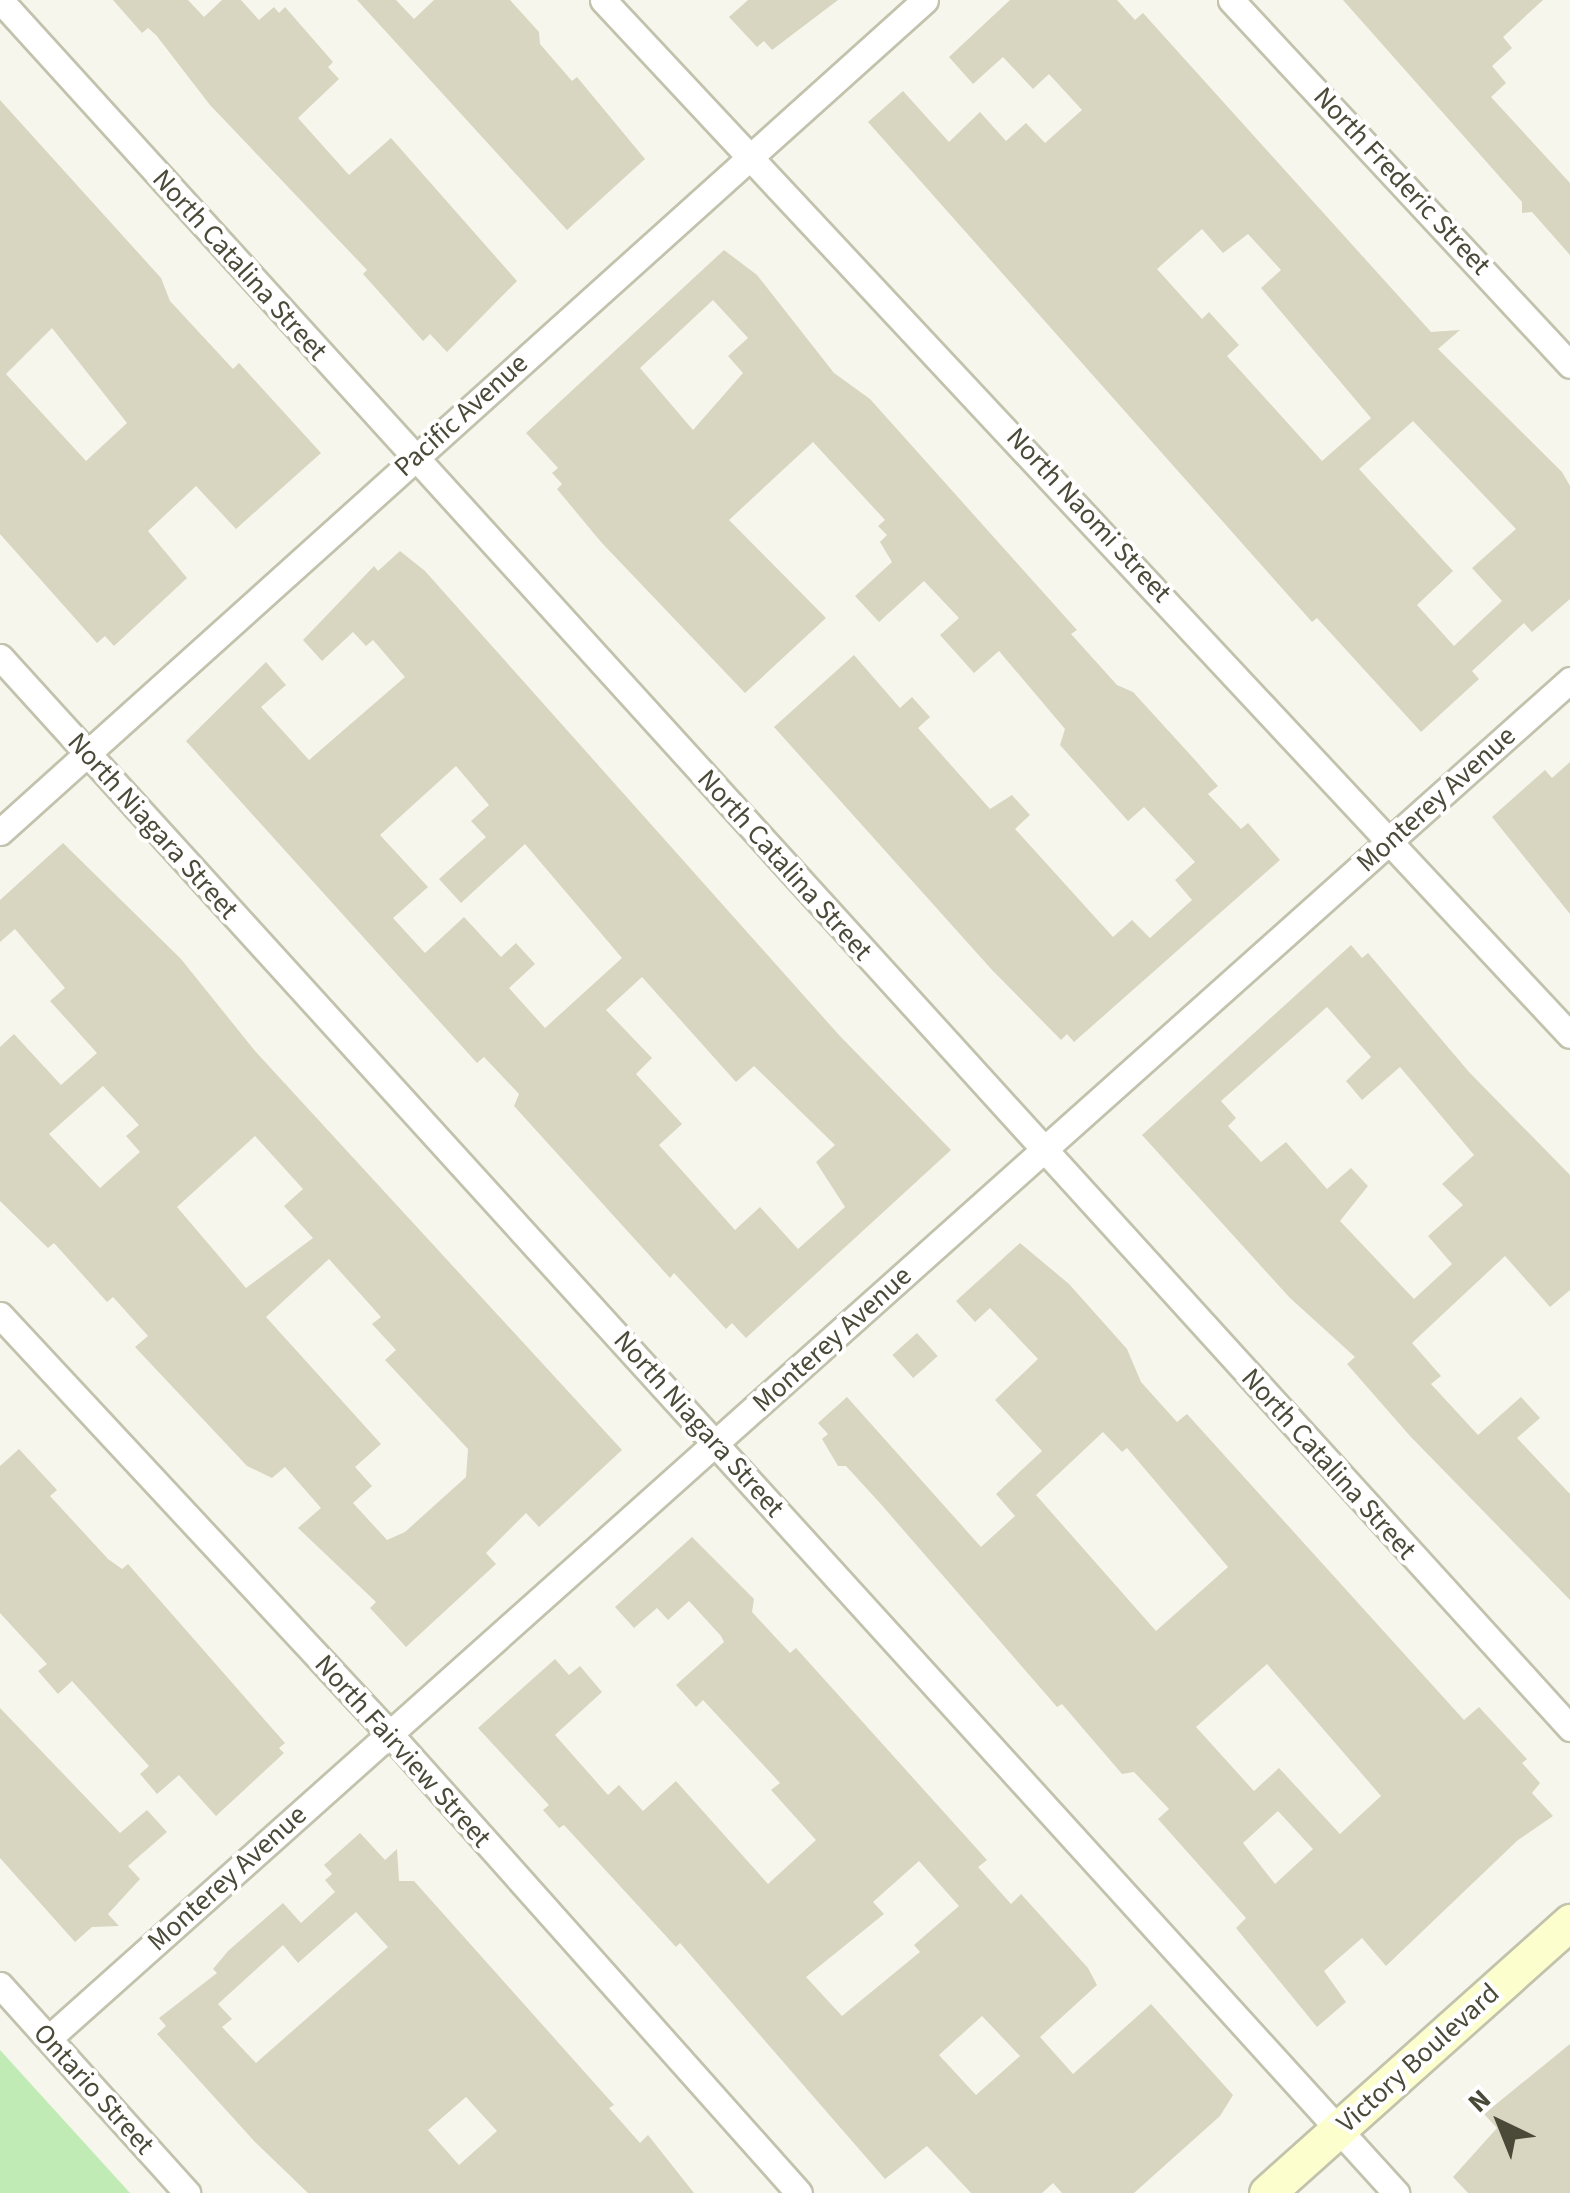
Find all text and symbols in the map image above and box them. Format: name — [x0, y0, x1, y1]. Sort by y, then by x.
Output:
street label: North Frederic Street — [1306, 80, 1498, 282]
street label: North Catalina Street — [145, 163, 335, 367]
street label: Pacific Avenue — [387, 346, 535, 484]
street label: North Naomi Street — [999, 421, 1179, 609]
street label: Monterey Avenue — [1350, 719, 1522, 879]
street label: North Niagara Street — [61, 726, 245, 926]
street label: North Catalina Street — [690, 763, 880, 967]
street label: Monterey Avenue — [746, 1259, 918, 1419]
street label: North Niagara Street — [607, 1324, 791, 1524]
street label: North Catalina Street — [1234, 1362, 1424, 1566]
street label: North Fairview Street — [308, 1648, 498, 1854]
street label: Monterey Avenue — [141, 1798, 313, 1958]
street label: Victory Boulevard — [1330, 1976, 1506, 2140]
street label: Ontario Street — [27, 2017, 161, 2161]
north arrow — [1450, 2073, 1550, 2173]
text: N — [1459, 2080, 1500, 2122]

